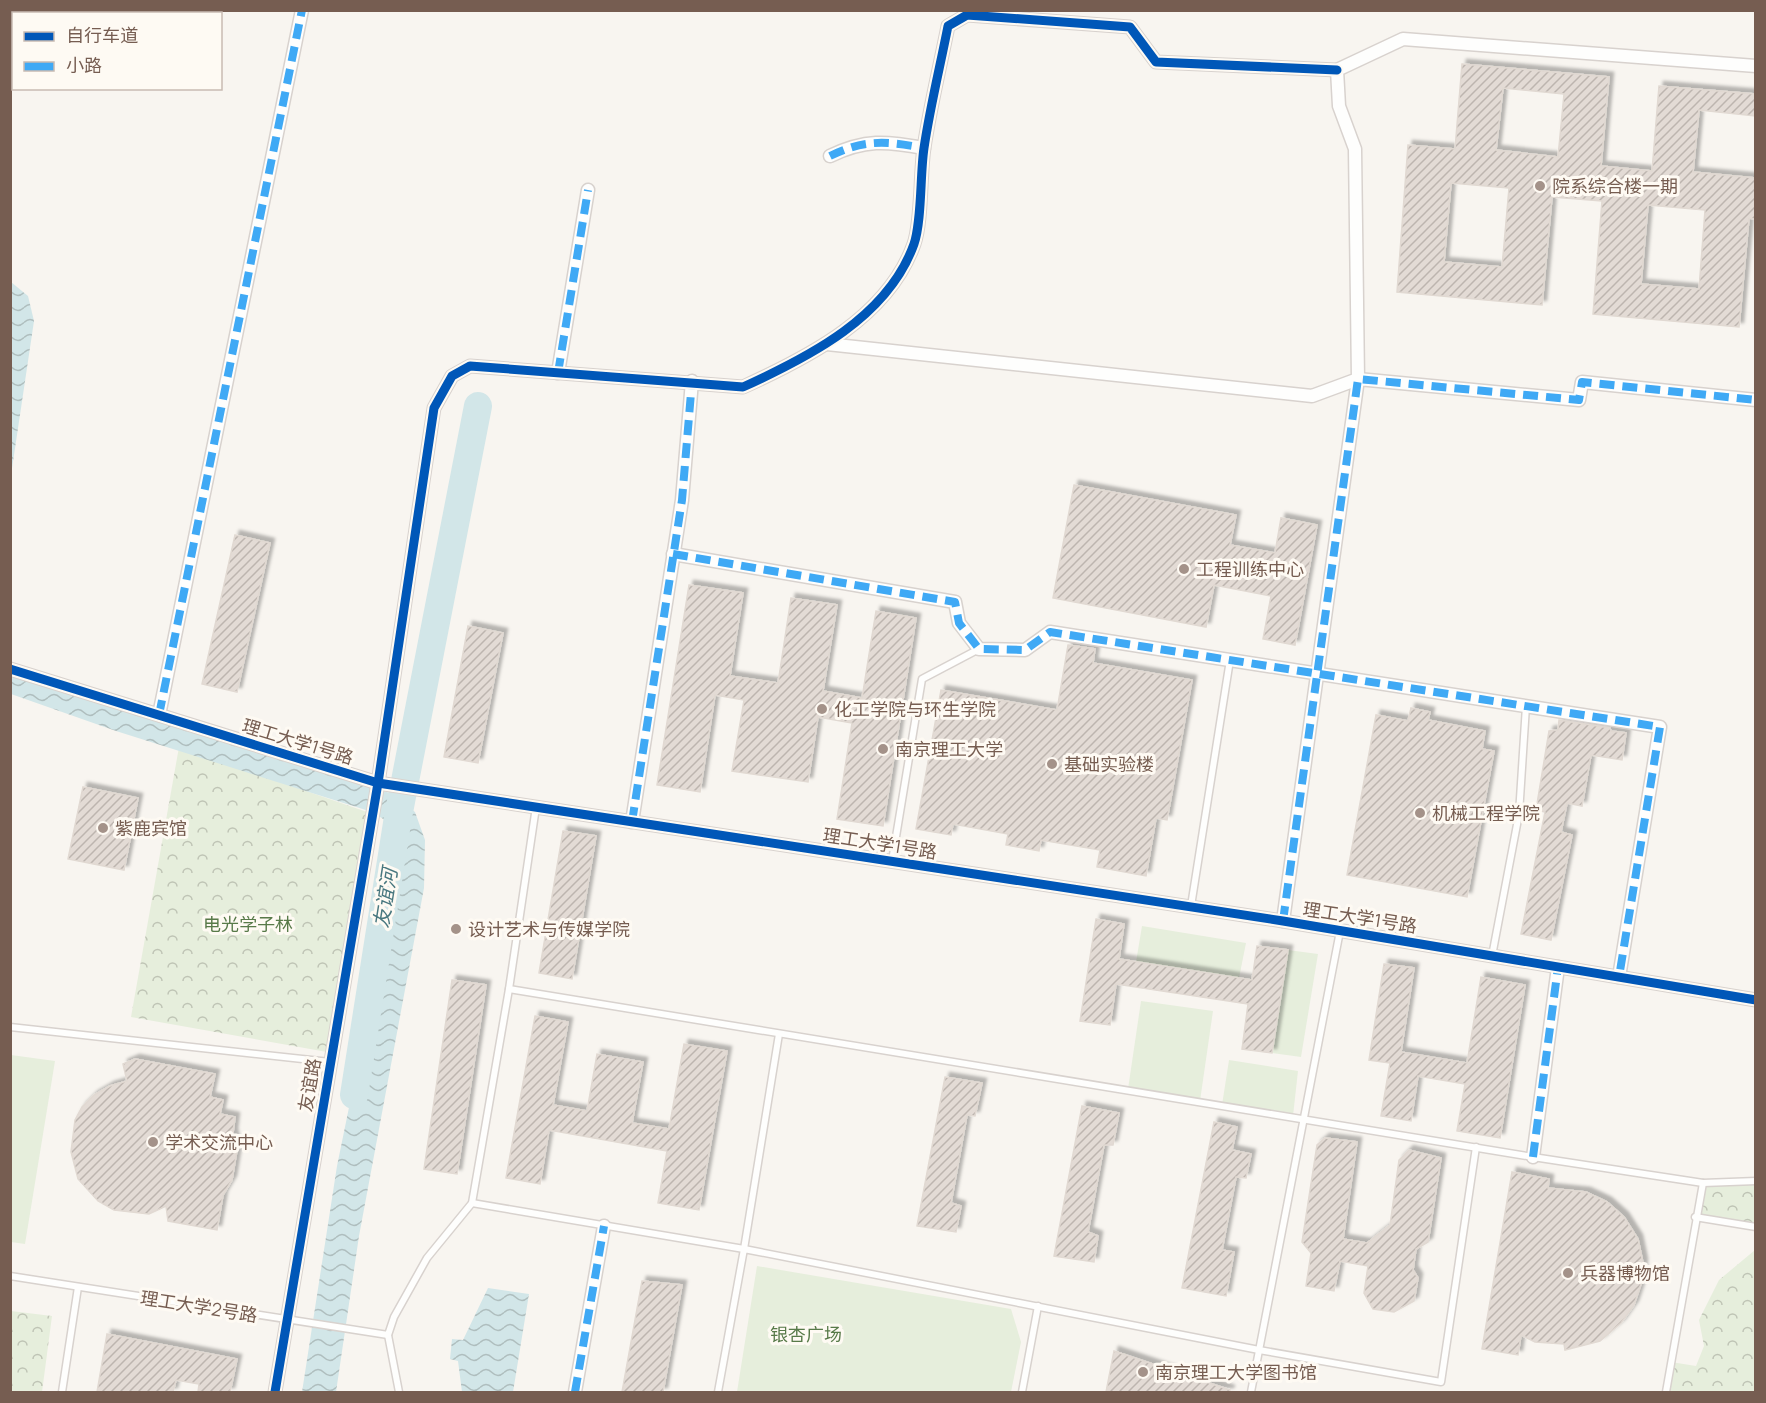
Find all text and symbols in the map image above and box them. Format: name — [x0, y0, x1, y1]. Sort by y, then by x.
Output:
legend — [12, 12, 222, 90]
text: 自行车道 — [66, 23, 138, 47]
text: 小路 — [66, 53, 102, 77]
place label: 院系综合楼一期 — [1552, 174, 1678, 198]
marker: 院系综合楼一期 — [1533, 179, 1547, 193]
place label: 工程训练中心 — [1196, 557, 1304, 581]
marker: 工程训练中心 — [1177, 562, 1191, 576]
place label: 化工学院与环生学院 — [834, 697, 996, 721]
marker: 化工学院与环生学院 — [815, 702, 829, 716]
street label: 理工大学1号路 — [239, 713, 357, 769]
place label: 南京理工大学 — [895, 737, 1003, 761]
marker: 南京理工大学 — [876, 742, 890, 756]
place label: 基础实验楼 — [1064, 752, 1154, 776]
marker: 基础实验楼 — [1045, 757, 1059, 771]
place label: 机械工程学院 — [1432, 801, 1540, 825]
marker: 机械工程学院 — [1413, 806, 1427, 820]
place label: 紫鹿宾馆 — [115, 816, 187, 840]
marker: 紫鹿宾馆 — [96, 821, 110, 835]
street label: 理工大学1号路 — [821, 822, 939, 864]
water label: 友谊河 — [367, 862, 404, 930]
street label: 理工大学1号路 — [1301, 896, 1419, 938]
park label: 电光学子林 — [203, 912, 293, 936]
place label: 设计艺术与传媒学院 — [468, 917, 630, 941]
marker: 设计艺术与传媒学院 — [449, 922, 463, 936]
street label: 友谊路 — [292, 1056, 326, 1114]
place label: 学术交流中心 — [165, 1130, 273, 1154]
marker: 学术交流中心 — [146, 1135, 160, 1149]
place label: 兵器博物馆 — [1580, 1261, 1670, 1285]
marker: 兵器博物馆 — [1561, 1266, 1575, 1280]
street label: 理工大学2号路 — [139, 1285, 259, 1327]
park label: 银杏广场 — [770, 1322, 842, 1346]
place label: 南京理工大学图书馆 — [1155, 1360, 1317, 1384]
marker: 南京理工大学图书馆 — [1136, 1365, 1150, 1379]

